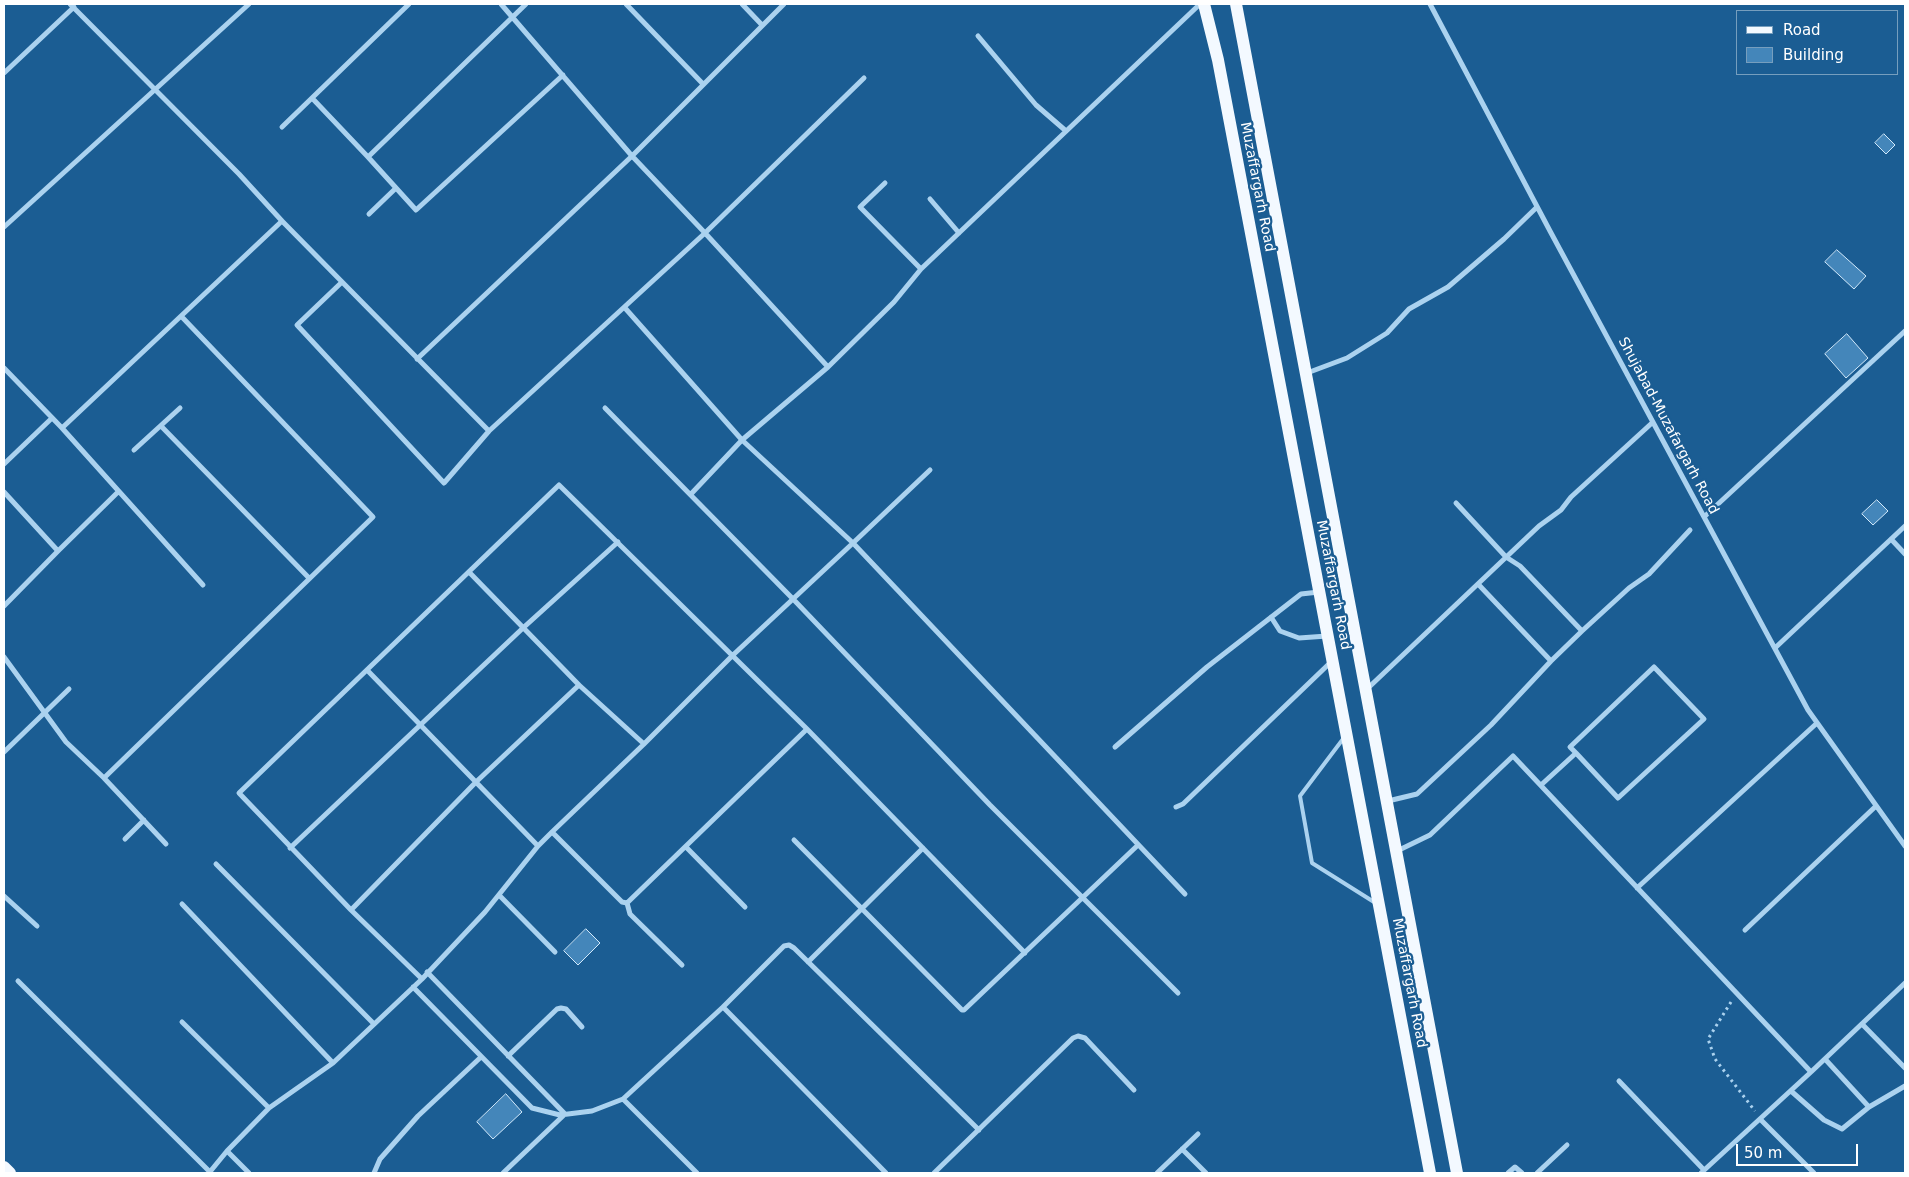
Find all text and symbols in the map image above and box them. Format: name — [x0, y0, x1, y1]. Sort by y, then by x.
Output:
legend — [1736, 10, 1899, 75]
text: Road — [1783, 21, 1821, 39]
text: Building — [1783, 46, 1844, 64]
street label: Muzaffargarh Road — [1236, 121, 1278, 253]
street label: Shujabad-Muzafargarh Road — [1614, 335, 1722, 517]
street label: Muzaffargarh Road — [1312, 519, 1354, 651]
street label: Muzaffargarh Road — [1388, 917, 1430, 1049]
scale bar — [1739, 1134, 1862, 1166]
text: 50 m — [1744, 1144, 1782, 1162]

